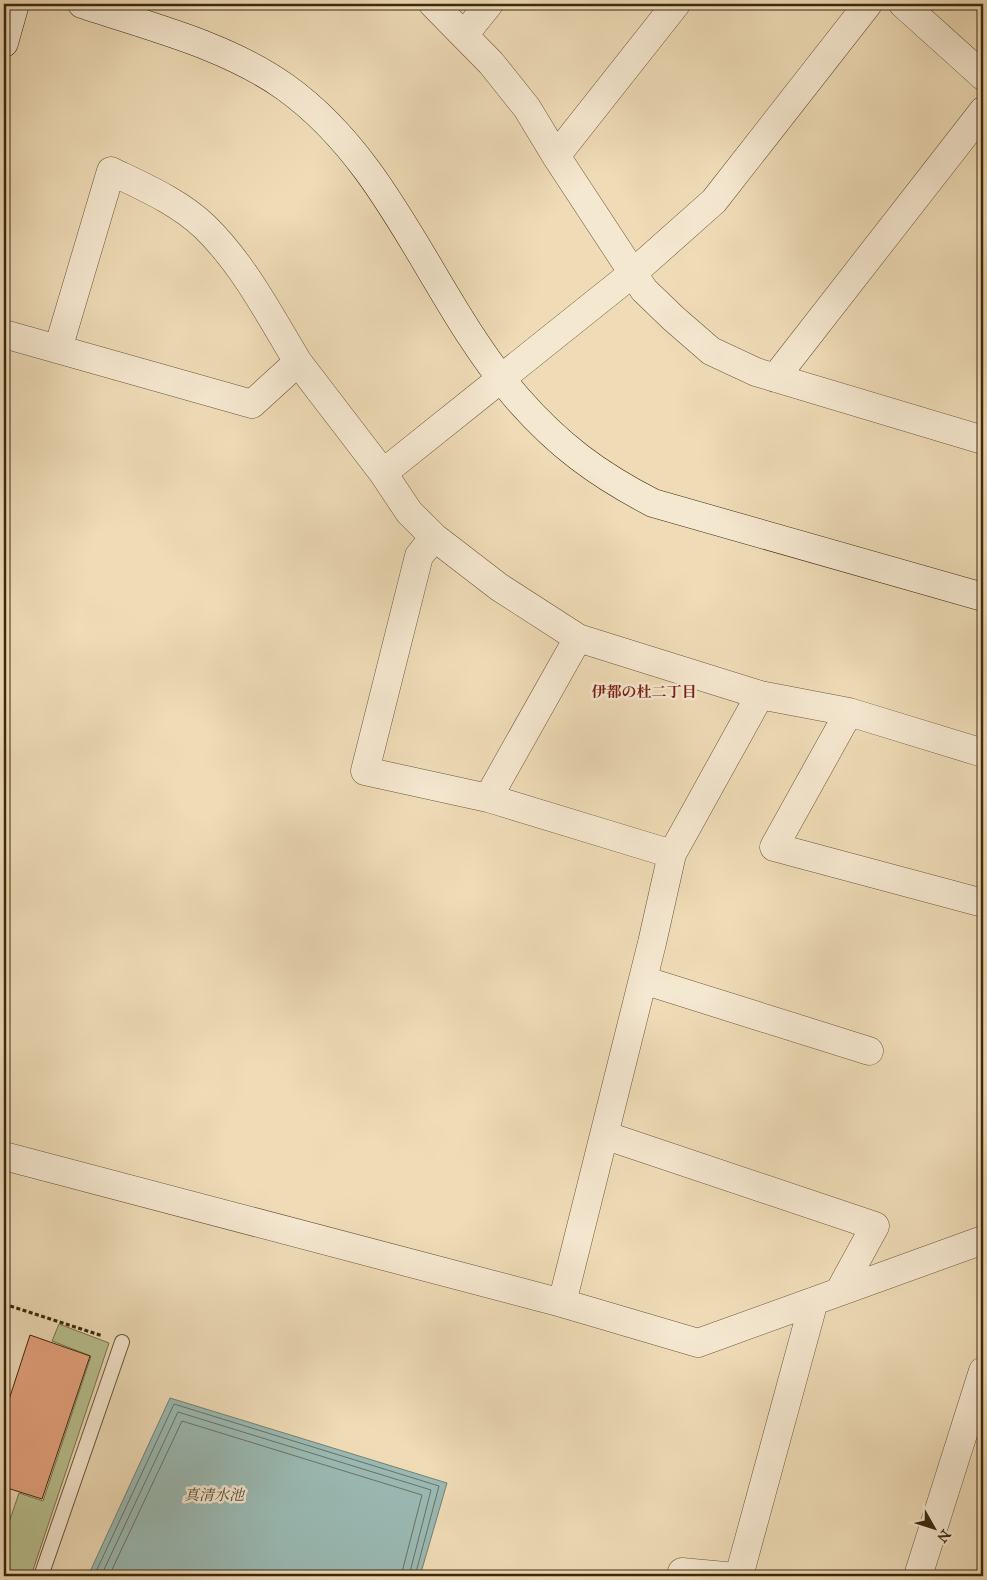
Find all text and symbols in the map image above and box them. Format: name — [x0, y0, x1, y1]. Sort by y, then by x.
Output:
district label: 伊都の杜二丁目 — [591, 683, 697, 701]
water label: 真清水池 — [184, 1486, 246, 1504]
north arrow — [910, 1502, 960, 1552]
text: N — [933, 1526, 954, 1546]

